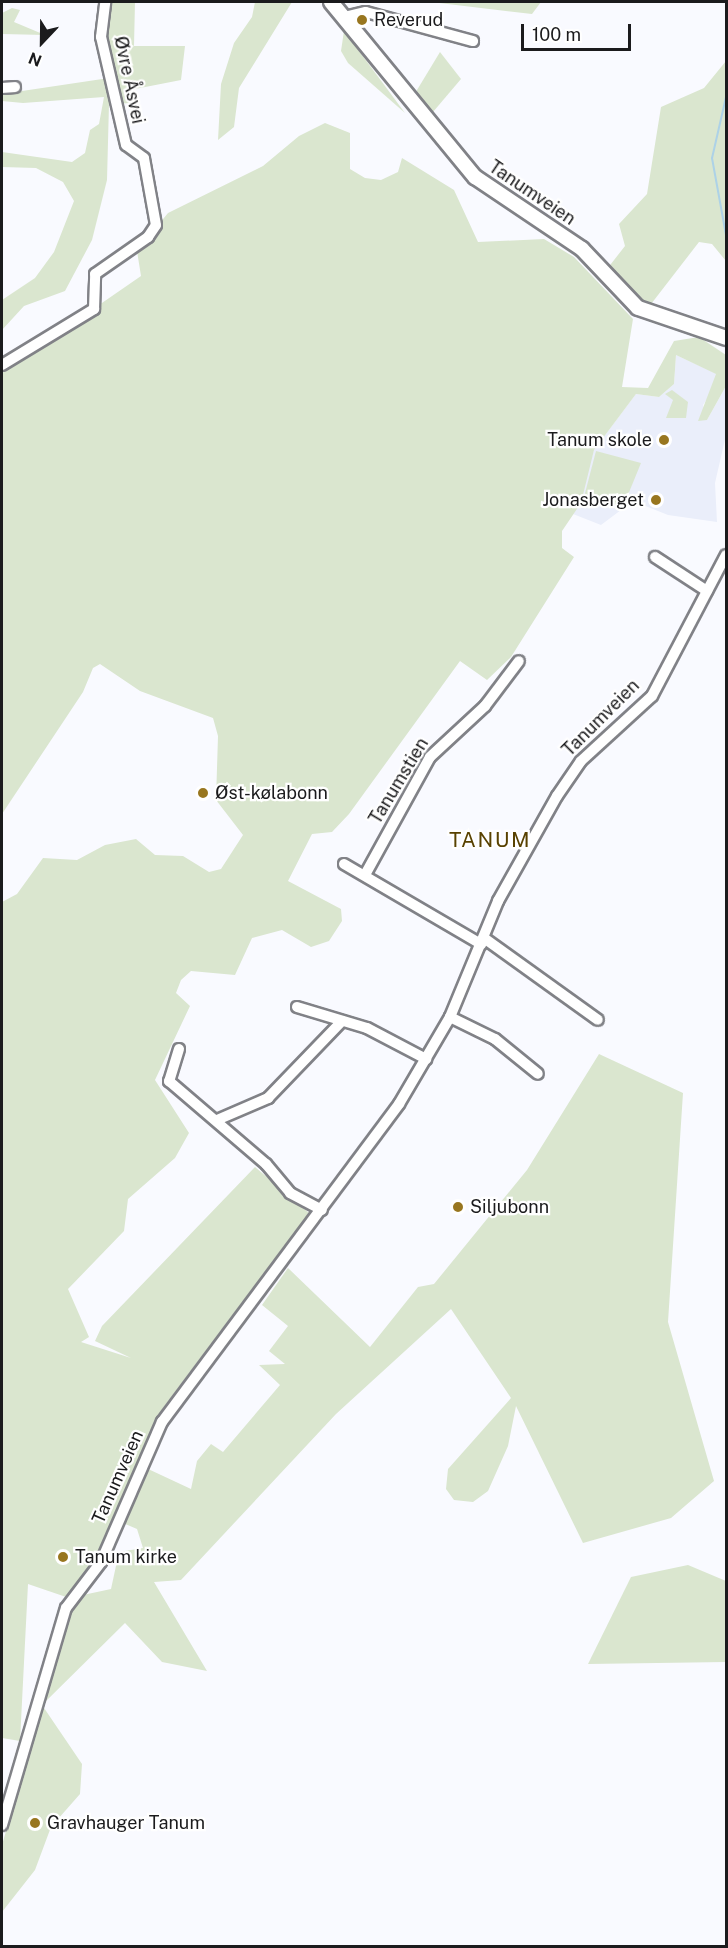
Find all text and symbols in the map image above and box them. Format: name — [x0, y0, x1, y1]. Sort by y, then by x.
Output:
place label: Reverud — [374, 9, 443, 31]
north arrow — [12, 12, 72, 72]
scale bar — [524, 12, 634, 50]
marker: Reverud — [355, 13, 369, 27]
text: 100 m — [532, 24, 581, 45]
street label: Øvre Åsvei — [109, 34, 149, 126]
text: N — [26, 48, 44, 70]
street label: Tanumveien — [485, 156, 579, 230]
place label: Tanum skole — [547, 429, 652, 451]
marker: Tanum skole — [657, 433, 671, 447]
place label: Jonasberget — [542, 489, 644, 511]
marker: Jonasberget — [649, 493, 663, 507]
street label: Tanumveien — [558, 675, 644, 761]
street label: Tanumstien — [365, 734, 433, 828]
place label: Øst-kølabonn — [215, 782, 328, 804]
marker: Øst-kølabonn — [196, 786, 210, 800]
district label: TANUM — [449, 827, 531, 853]
place label: Siljubonn — [470, 1196, 549, 1218]
marker: Siljubonn — [451, 1200, 465, 1214]
street label: Tanumveien — [88, 1427, 148, 1527]
place label: Tanum kirke — [75, 1546, 177, 1568]
marker: Tanum kirke — [56, 1550, 70, 1564]
place label: Gravhauger Tanum — [47, 1812, 205, 1834]
marker: Gravhauger Tanum — [28, 1816, 42, 1830]

